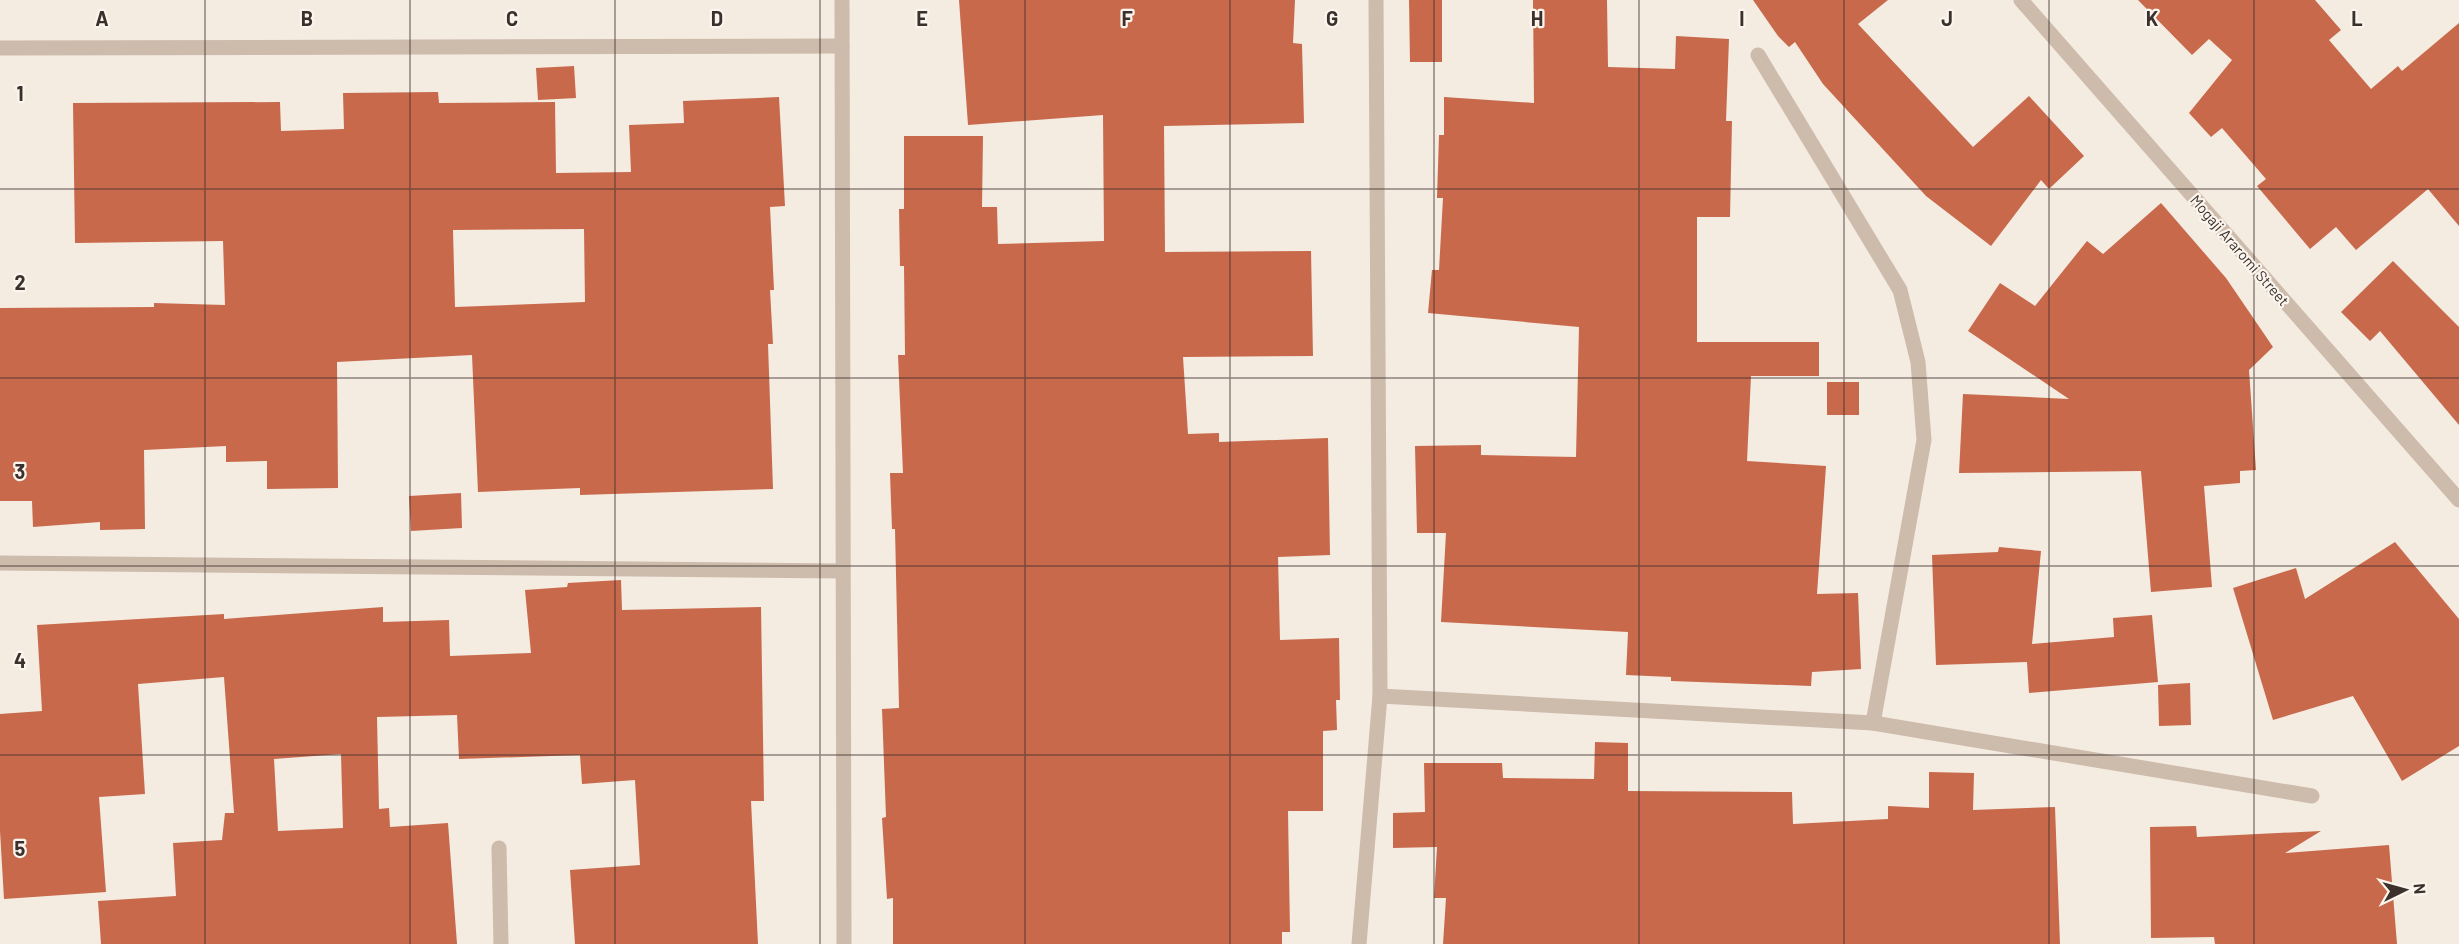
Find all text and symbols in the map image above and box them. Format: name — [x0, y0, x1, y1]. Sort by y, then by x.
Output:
text: A — [95, 6, 109, 30]
text: B — [301, 6, 313, 30]
text: C — [506, 6, 518, 30]
text: D — [711, 6, 723, 30]
text: E — [916, 6, 928, 30]
text: F — [1121, 6, 1133, 30]
text: G — [1326, 6, 1338, 30]
text: H — [1531, 6, 1543, 30]
text: I — [1739, 6, 1745, 30]
text: J — [1941, 6, 1953, 30]
text: K — [2146, 6, 2159, 30]
text: L — [2351, 6, 2363, 30]
text: 1 — [16, 81, 24, 105]
street label: Mogaji Araromi Street — [2187, 191, 2293, 309]
text: 2 — [14, 270, 26, 294]
text: 3 — [15, 459, 25, 483]
text: 4 — [14, 648, 26, 672]
text: 5 — [15, 836, 26, 860]
north arrow — [2375, 860, 2435, 920]
text: N — [2411, 883, 2430, 895]

